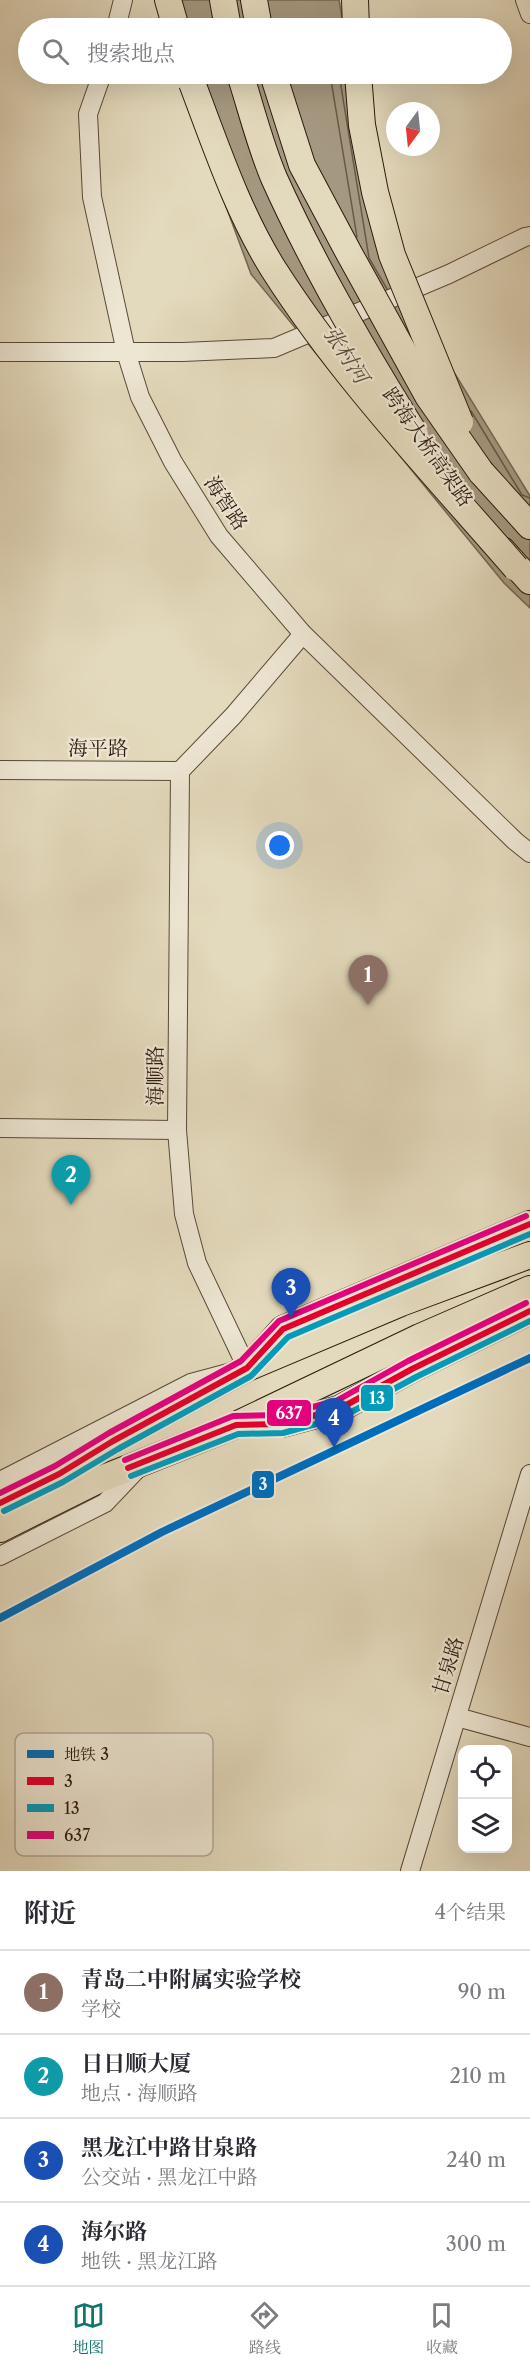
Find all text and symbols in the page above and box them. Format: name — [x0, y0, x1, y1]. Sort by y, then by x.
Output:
search box — [18, 18, 512, 84]
icon: search — [39, 35, 72, 68]
text: 搜索地点 — [87, 40, 175, 67]
north arrow — [386, 102, 440, 156]
water label: 张村河 — [319, 322, 376, 391]
street label: 跨海大桥高架路 — [378, 383, 478, 511]
street label: 海智路 — [199, 471, 253, 535]
street label: 海平路 — [68, 736, 128, 760]
your location — [265, 831, 294, 860]
pin: 1 — [348, 956, 388, 1005]
street label: 海顺路 — [143, 1046, 167, 1106]
pin: 2 — [52, 1156, 90, 1205]
pin: 3 — [272, 1268, 310, 1318]
line badge: 13 — [360, 1384, 394, 1412]
text: 13 — [369, 1388, 385, 1408]
pin: 4 — [314, 1398, 354, 1448]
line badge: 637 — [266, 1399, 312, 1427]
text: 637 — [276, 1403, 303, 1423]
line badge: 3 — [251, 1470, 275, 1499]
text: 3 — [258, 1474, 268, 1494]
street label: 甘泉路 — [428, 1634, 468, 1698]
legend — [15, 1733, 213, 1856]
text: 地铁 3 — [64, 1744, 109, 1764]
map controls — [458, 1745, 512, 1853]
button: locate — [458, 1745, 512, 1799]
text: 3 — [64, 1771, 73, 1791]
text: 13 — [64, 1798, 80, 1818]
button: layers — [458, 1799, 512, 1853]
text: 637 — [64, 1825, 90, 1845]
text: 附近 — [24, 1897, 76, 1929]
text: 4个结果 — [434, 1900, 506, 1924]
text: 青岛二中附属实验学校 — [81, 1966, 301, 1993]
text: 1 — [39, 1980, 48, 2004]
text: 90 m — [458, 1980, 506, 2004]
text: 学校 — [81, 1997, 121, 2021]
text: 日日顺大厦 — [81, 2050, 191, 2077]
text: 2 — [38, 2064, 49, 2088]
text: 210 m — [449, 2064, 506, 2088]
text: 地点 · 海顺路 — [81, 2081, 197, 2105]
text: 黑龙江中路甘泉路 — [81, 2134, 257, 2161]
text: 3 — [38, 2148, 49, 2172]
text: 240 m — [446, 2148, 506, 2172]
text: 公交站 · 黑龙江中路 — [81, 2165, 257, 2189]
text: 海尔路 — [81, 2218, 147, 2245]
text: 4 — [38, 2232, 49, 2256]
text: 300 m — [446, 2232, 506, 2256]
text: 地铁 · 黑龙江路 — [81, 2249, 217, 2273]
tab: 地图 — [72, 2299, 105, 2358]
tab: 路线 — [248, 2299, 281, 2358]
tab: 收藏 — [425, 2299, 458, 2358]

